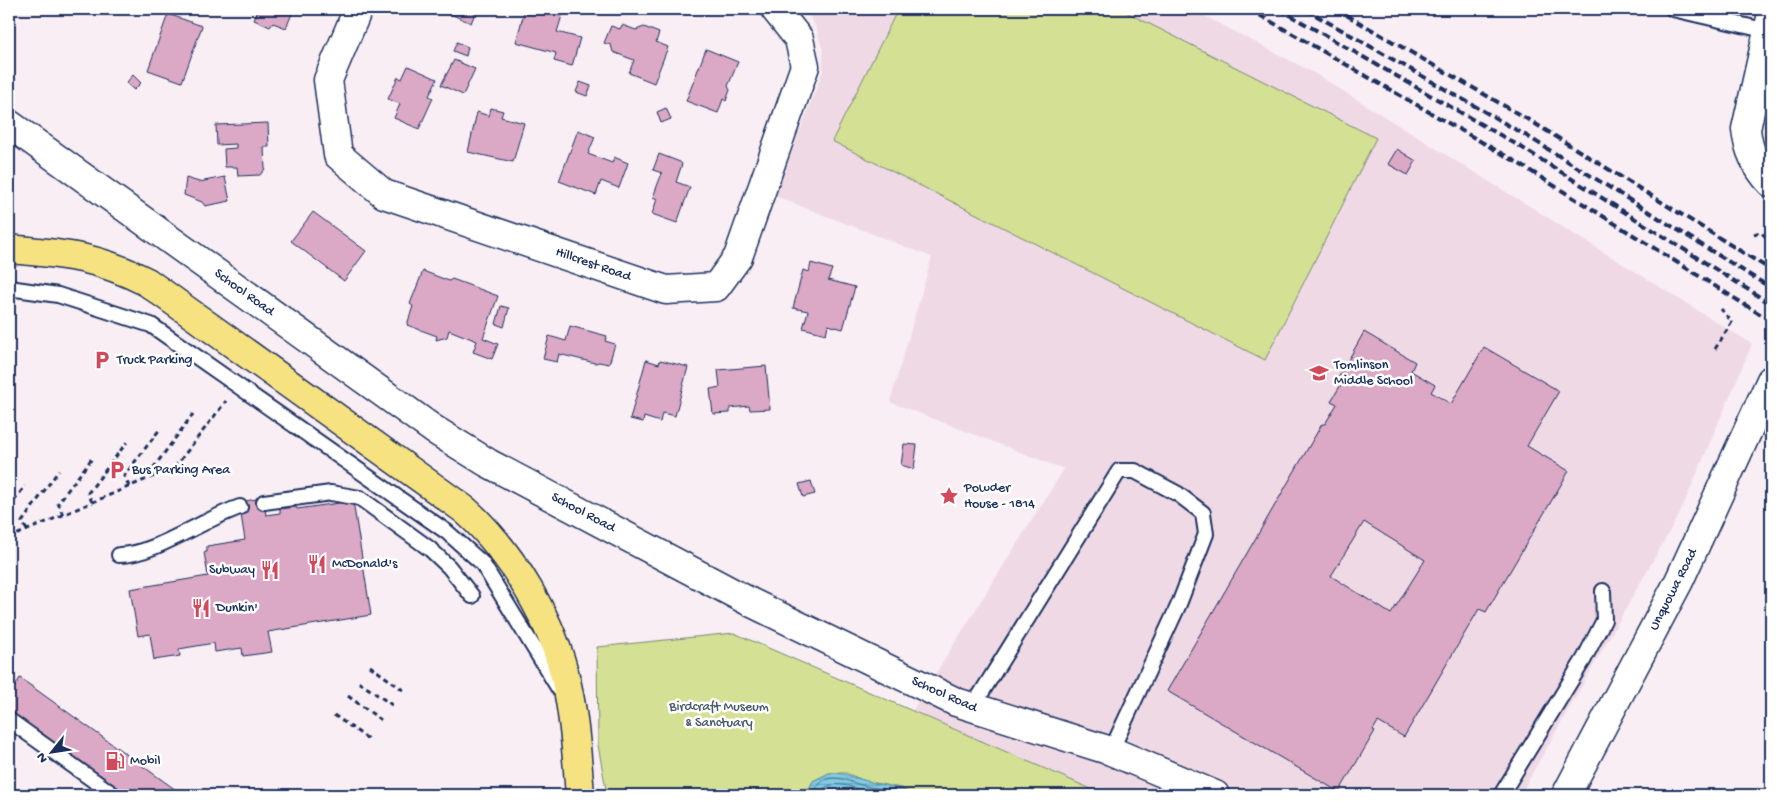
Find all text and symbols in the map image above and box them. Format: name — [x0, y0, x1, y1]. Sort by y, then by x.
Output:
street label: Hillcrest Road — [553, 244, 635, 286]
street label: School Road — [211, 265, 279, 322]
parking icon: Truck Parking — [91, 349, 113, 371]
place label: Truck Parking — [116, 352, 193, 369]
place label: Tomlinson Middle School — [1333, 357, 1413, 390]
school or university icon: Tomlinson Middle School — [1308, 362, 1330, 384]
parking icon: Bus Parking Area — [106, 459, 128, 481]
place label: Bus Parking Area — [131, 462, 231, 479]
place label: Powder House - 1814 — [963, 480, 1035, 513]
place icon: Powder House - 1814 — [938, 485, 960, 507]
street label: School Road — [548, 489, 620, 538]
street label: Unquowa Road — [1646, 545, 1703, 634]
restaurant icon: McDonald's — [306, 553, 328, 575]
place label: McDonald's — [332, 556, 398, 573]
restaurant icon: Subway — [259, 559, 281, 581]
place label: Subway — [209, 562, 255, 579]
restaurant icon: Dunkin' — [190, 597, 212, 619]
place label: Dunkin' — [215, 600, 258, 617]
street label: School Road — [908, 673, 981, 718]
park label: Birdcraft Museum & Sanctuary — [668, 699, 769, 732]
north arrow — [28, 726, 78, 776]
text: N — [33, 749, 53, 765]
fuel station icon: Mobil — [104, 750, 126, 772]
place label: Mobil — [130, 753, 161, 770]

